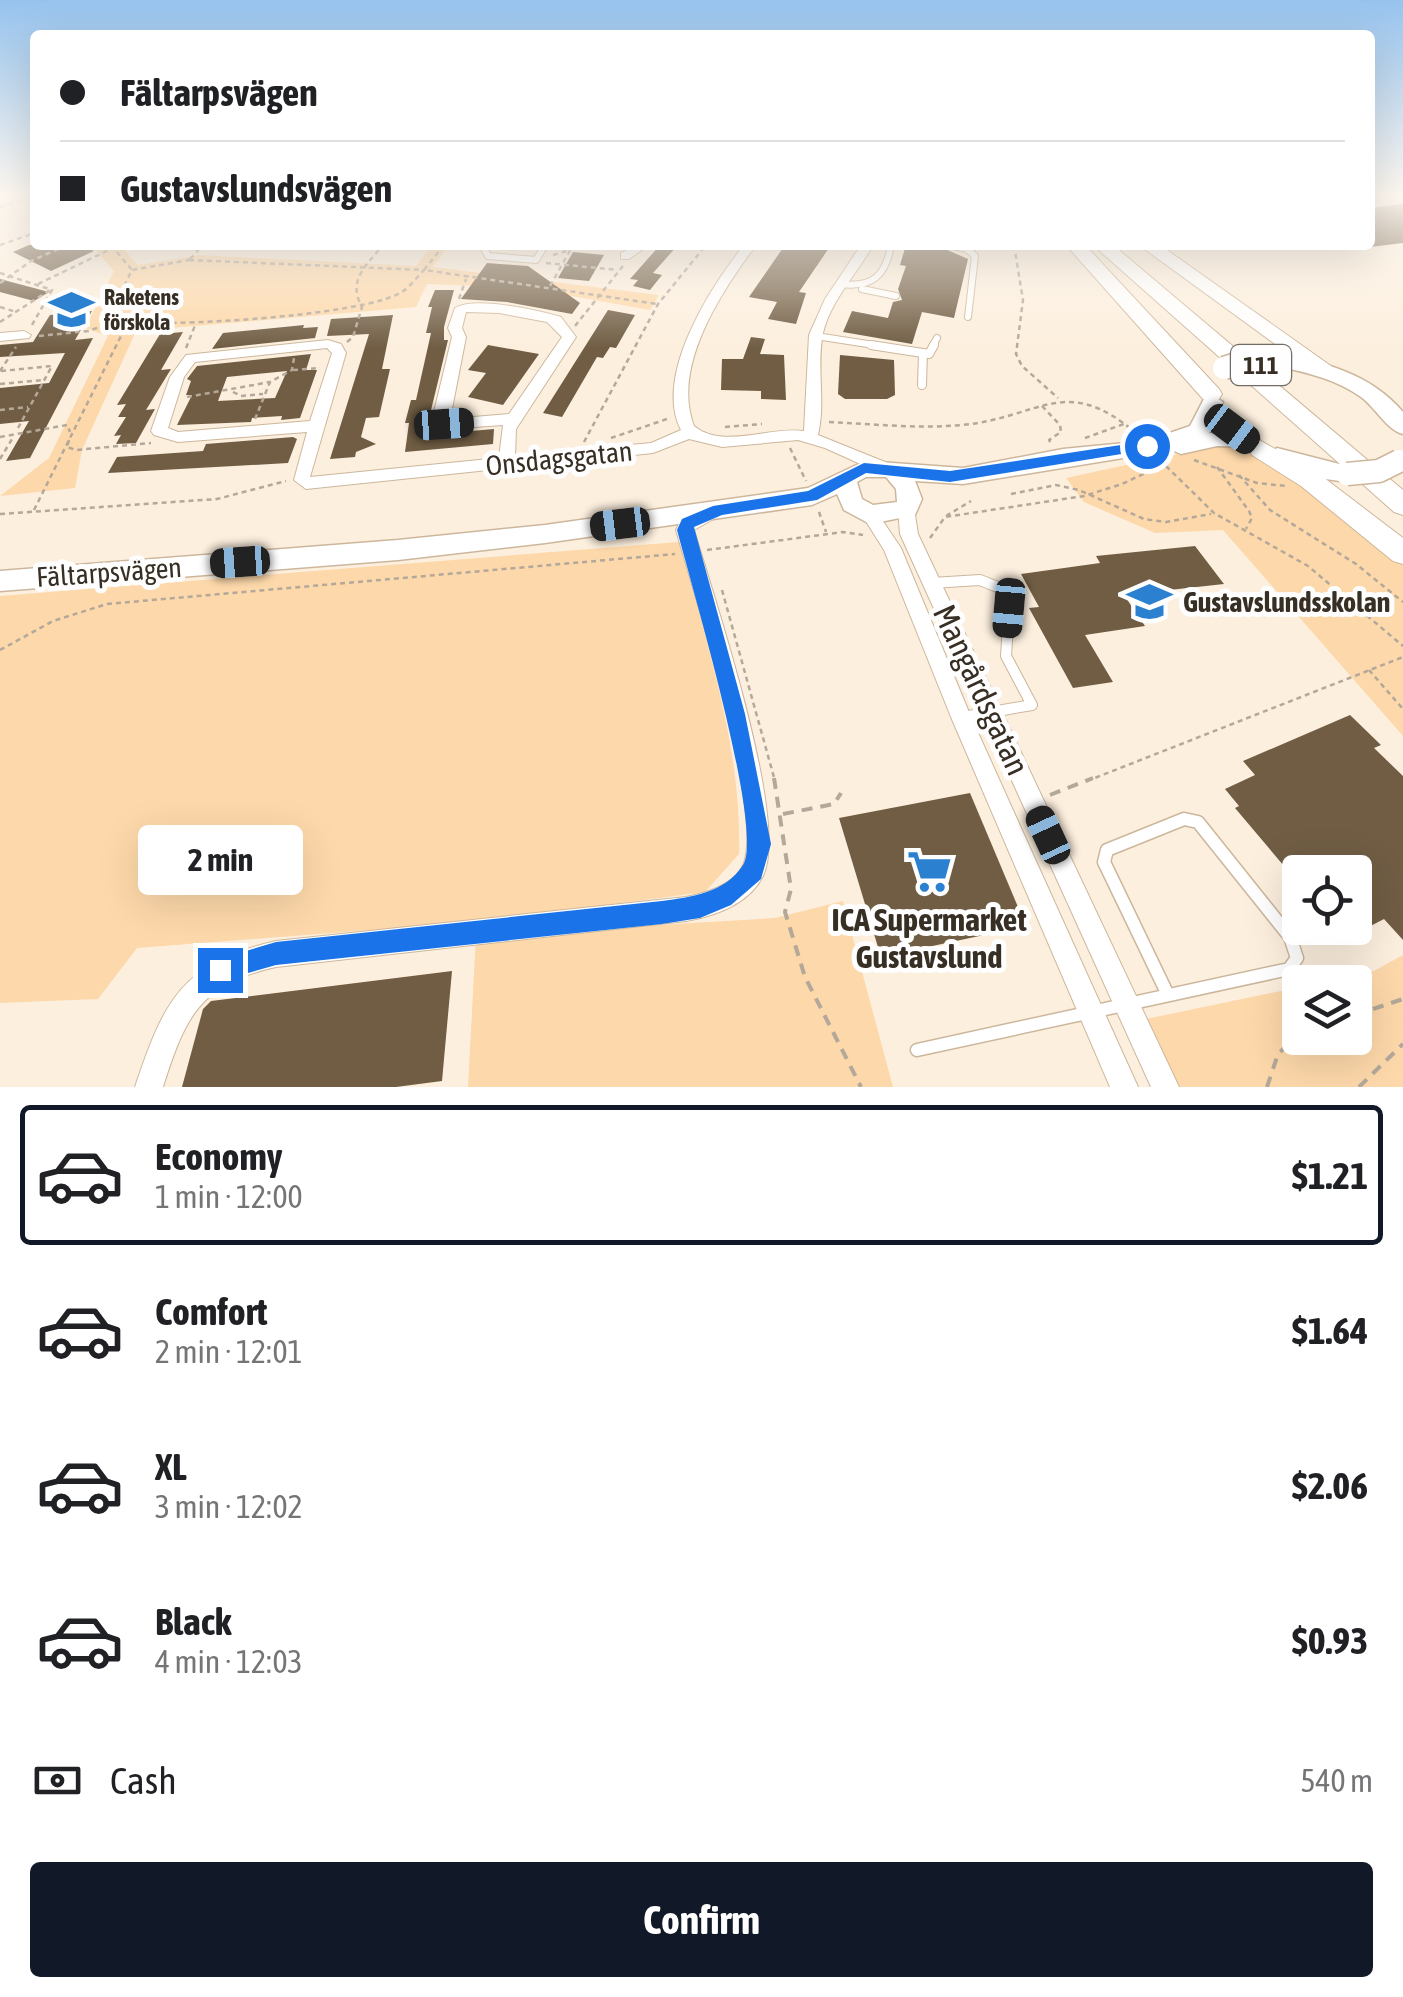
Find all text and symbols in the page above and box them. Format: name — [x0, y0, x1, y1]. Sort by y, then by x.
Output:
text: Fältarpsvägen — [120, 71, 318, 114]
text: Gustavslundsvägen — [120, 167, 392, 210]
place label: Raketens förskola — [103, 284, 179, 335]
school or university icon: Raketens förskola — [47, 286, 95, 334]
road number: 111 — [1231, 345, 1291, 385]
car — [1199, 399, 1265, 459]
car — [413, 407, 475, 441]
route start — [1125, 424, 1170, 469]
street label: Onsdagsgatan — [484, 434, 634, 482]
car — [588, 505, 652, 543]
car — [209, 545, 271, 579]
street label: Fältarpsvägen — [35, 551, 183, 593]
car — [991, 577, 1027, 639]
school or university icon: Gustavslundsskolan — [1126, 578, 1174, 626]
place label: Gustavslundsskolan — [1183, 586, 1390, 618]
street label: Mangårdsgatan — [926, 599, 1037, 781]
car — [1022, 801, 1074, 869]
callout: 2 min — [138, 825, 302, 895]
text: 2 min — [188, 841, 253, 878]
supermarket icon: ICA Supermarket Gustavslund — [905, 848, 953, 896]
map controls — [1282, 855, 1372, 1055]
button: locate — [1282, 855, 1372, 945]
place label: ICA Supermarket Gustavslund — [831, 901, 1027, 975]
route end — [198, 948, 243, 993]
button: layers — [1282, 965, 1372, 1055]
icon: car — [35, 1130, 125, 1220]
text: Economy — [155, 1135, 282, 1178]
text: $1.21 — [1292, 1154, 1368, 1197]
text: 1 min · 12:00 — [155, 1178, 302, 1215]
icon: car — [35, 1285, 125, 1375]
text: Comfort — [155, 1290, 267, 1333]
text: $1.64 — [1292, 1309, 1368, 1352]
text: 2 min · 12:01 — [155, 1333, 302, 1370]
icon: car — [35, 1440, 125, 1530]
text: XL — [155, 1445, 187, 1488]
text: $2.06 — [1292, 1464, 1368, 1507]
text: 3 min · 12:02 — [155, 1488, 302, 1525]
icon: car — [35, 1595, 125, 1685]
text: Black — [155, 1600, 232, 1643]
text: $0.93 — [1292, 1619, 1368, 1662]
text: 4 min · 12:03 — [155, 1643, 302, 1680]
icon: cash — [30, 1753, 85, 1808]
text: Cash — [110, 1759, 177, 1802]
text: 540 m — [1300, 1762, 1373, 1799]
button: Confirm — [30, 1862, 1373, 1977]

